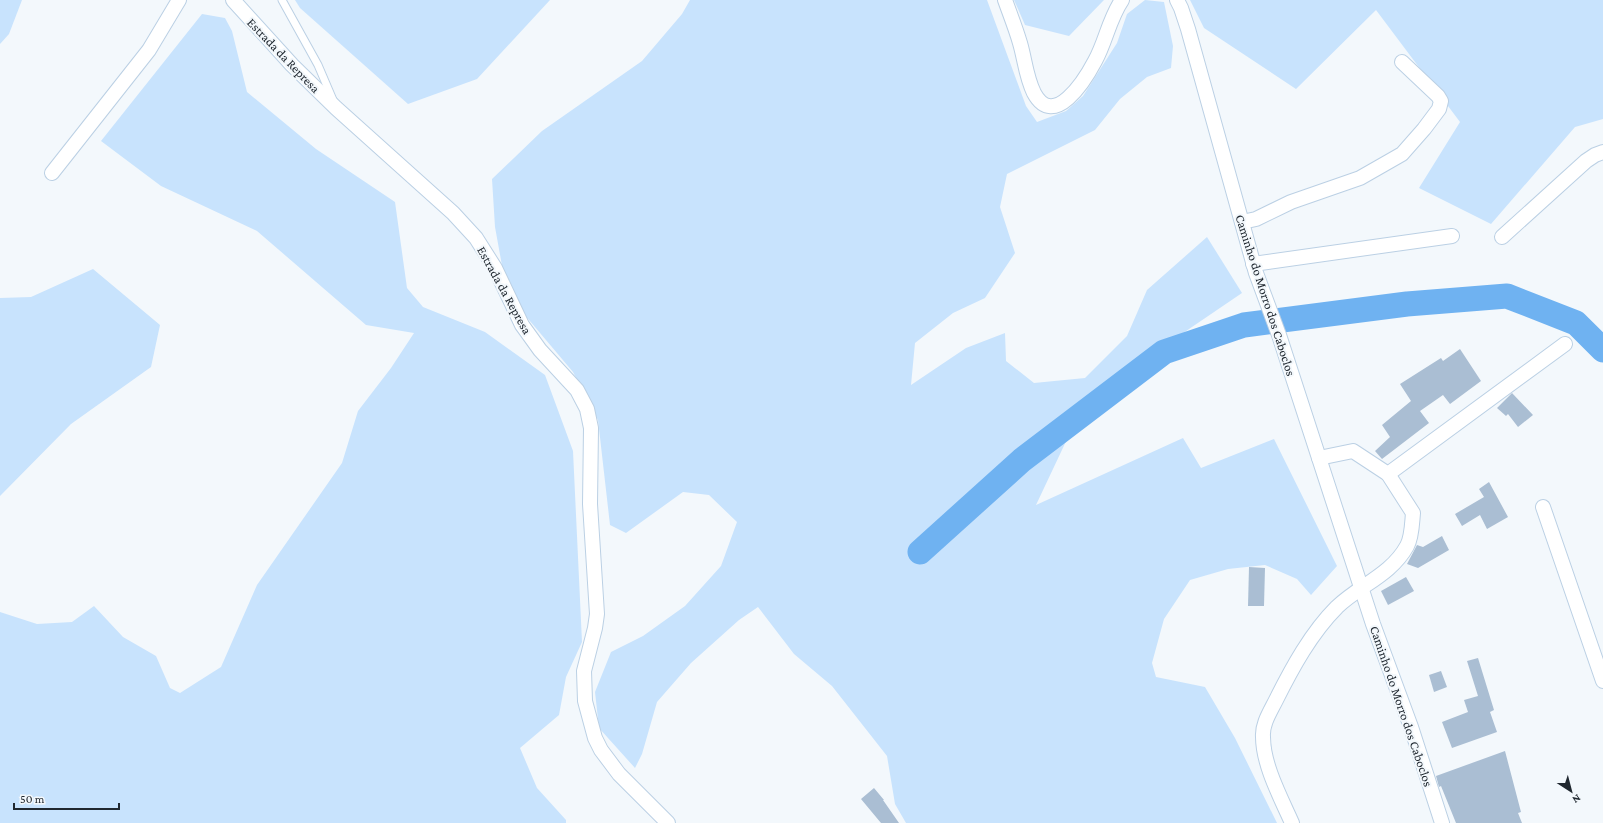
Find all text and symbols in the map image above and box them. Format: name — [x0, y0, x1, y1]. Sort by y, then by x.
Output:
street label: Estrada da Represa — [244, 15, 323, 96]
street label: Caminho do Morro dos Caboclos — [1232, 212, 1299, 378]
street label: Estrada da Represa — [474, 244, 535, 337]
street label: Caminho do Morro dos Caboclos — [1367, 624, 1436, 789]
north arrow — [1551, 771, 1591, 811]
scale bar — [14, 785, 119, 811]
text: 50 m — [20, 792, 45, 806]
text: N — [1570, 792, 1583, 806]

